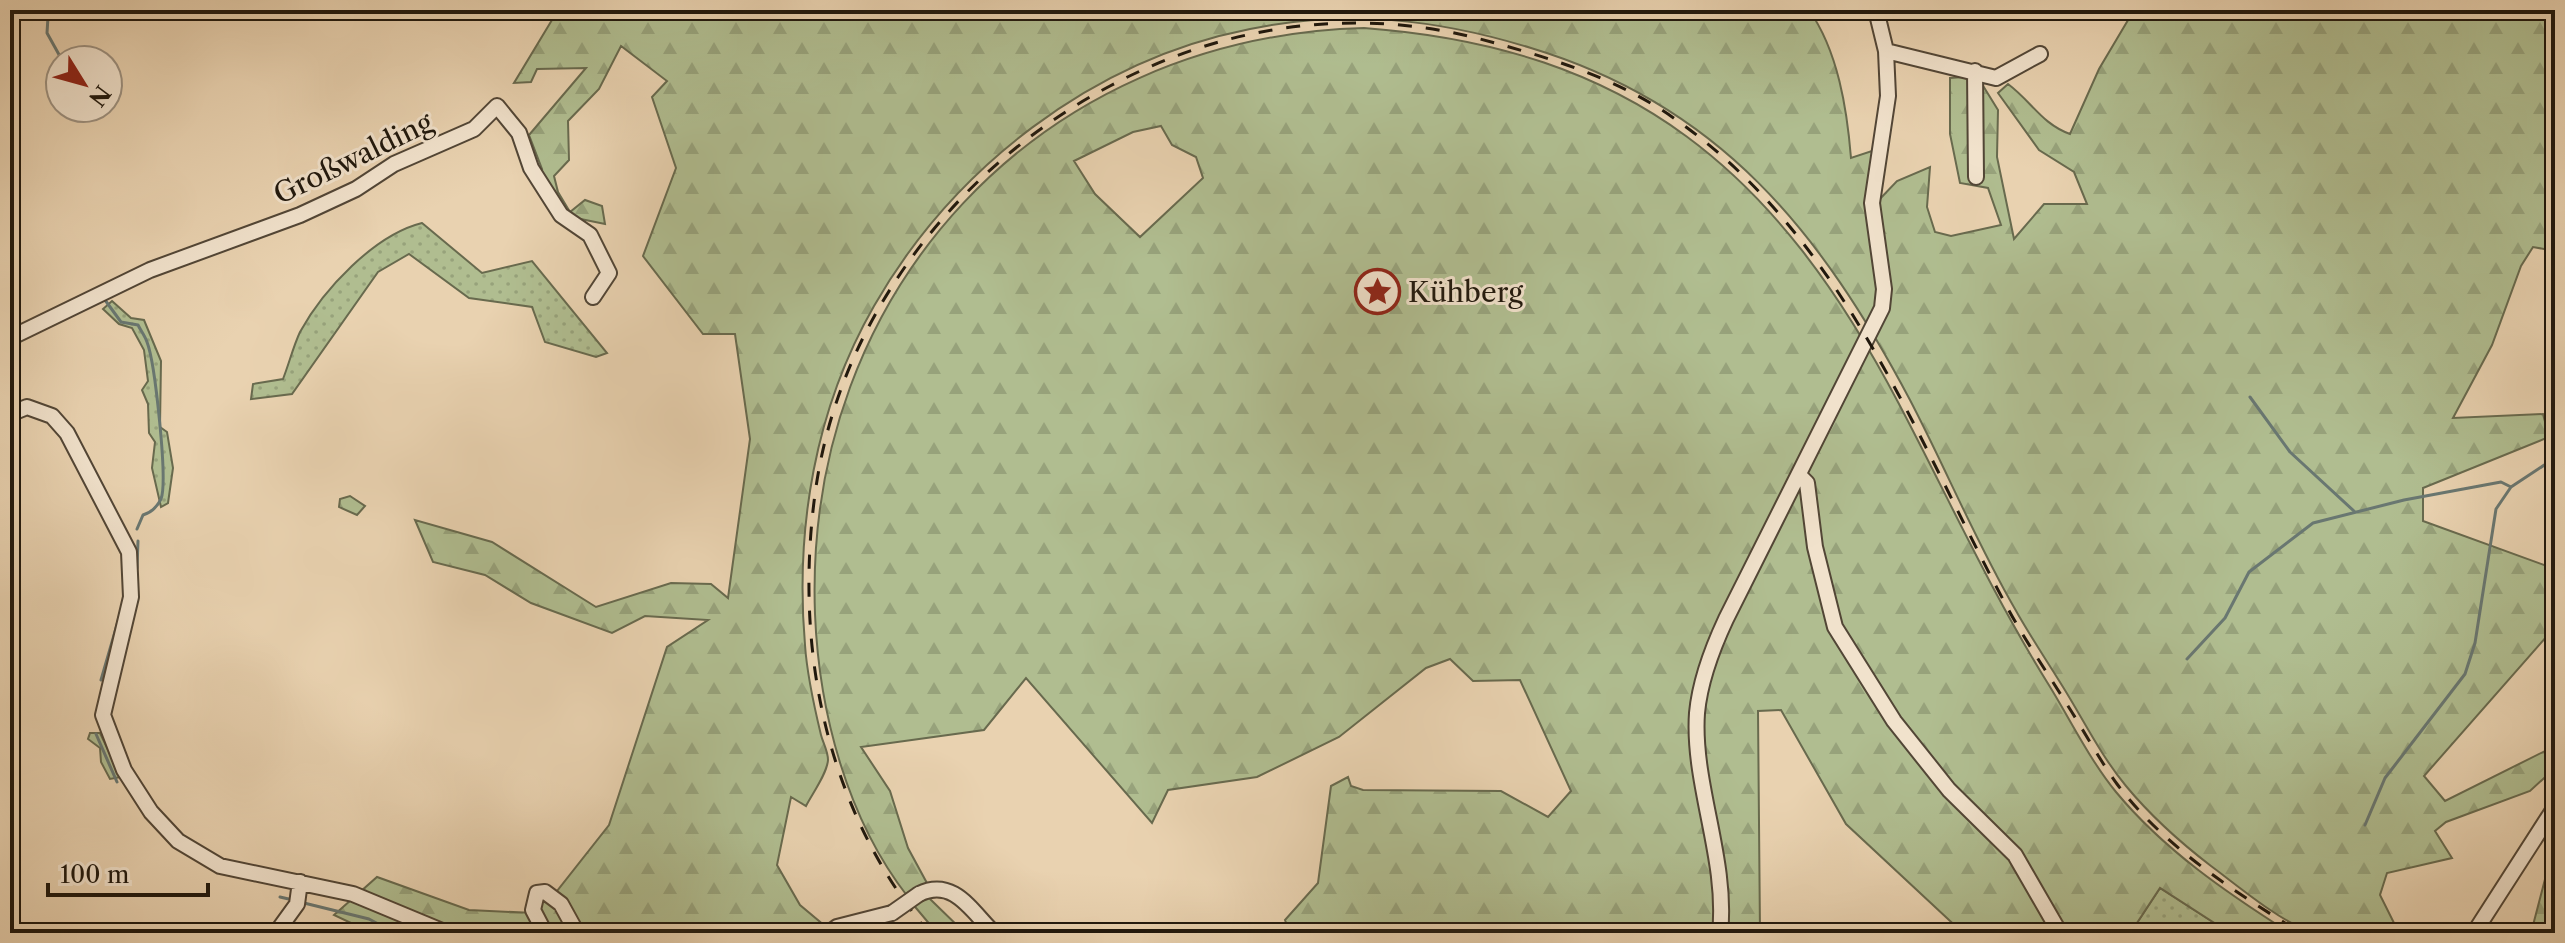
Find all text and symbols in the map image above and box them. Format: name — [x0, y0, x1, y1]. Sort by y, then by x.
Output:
north arrow — [44, 44, 124, 124]
text: N — [83, 80, 116, 111]
street label: Großwalding — [268, 105, 438, 211]
place icon: Kühberg — [1353, 268, 1401, 316]
place label: Kühberg — [1408, 275, 1523, 309]
scale bar — [48, 847, 208, 897]
text: 100 m — [60, 860, 129, 889]

